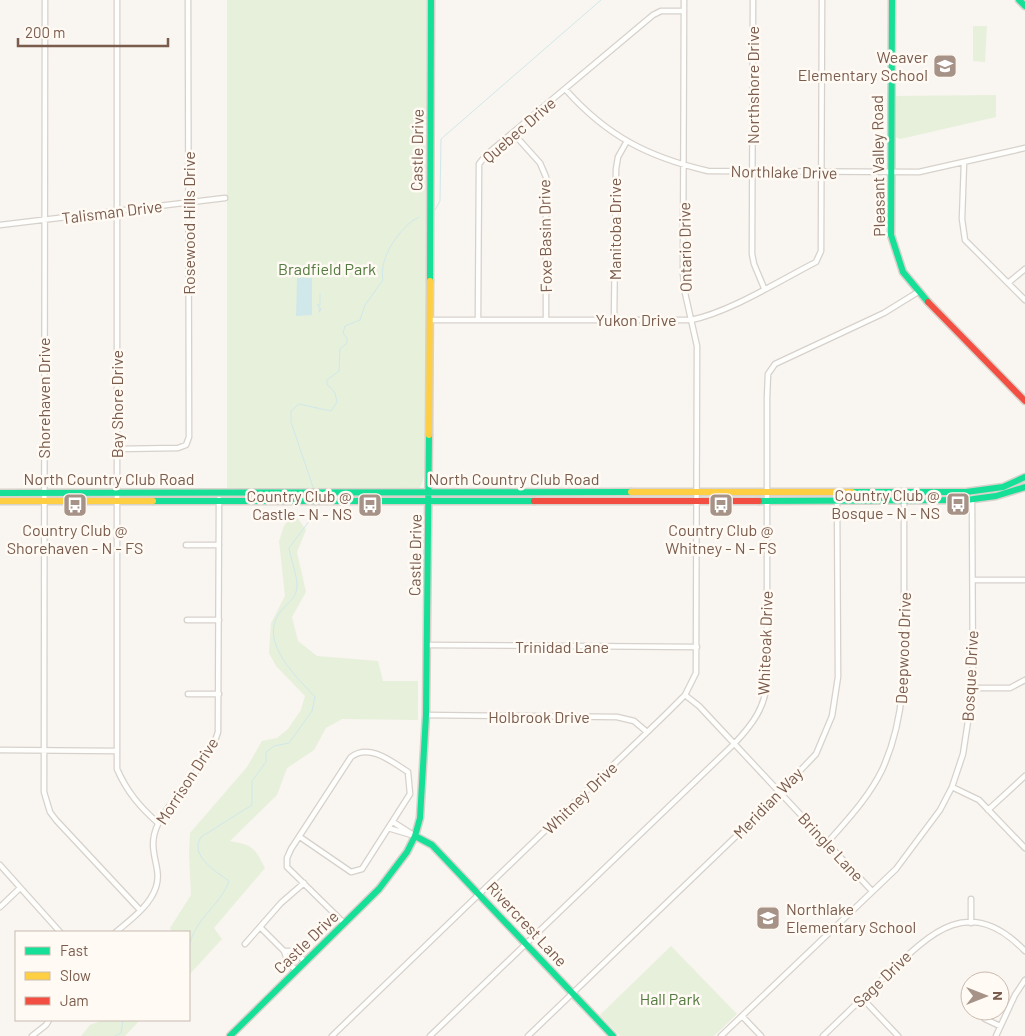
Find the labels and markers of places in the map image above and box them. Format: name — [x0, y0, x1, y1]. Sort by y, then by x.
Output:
place label: Weaver Elementary School — [798, 47, 928, 84]
school or university icon: Weaver Elementary School — [932, 53, 958, 79]
place label: Country Club @ Bosque - N - NS — [831, 485, 940, 522]
place label: Country Club @ Castle - N - NS — [247, 486, 352, 523]
bus stop icon: Country Club @ Bosque - N - NS — [945, 491, 971, 517]
bus stop icon: Country Club @ Shorehaven - N - FS — [62, 492, 88, 518]
bus stop icon: Country Club @ Castle - N - NS — [357, 492, 383, 518]
bus stop icon: Country Club @ Whitney - N - FS — [708, 492, 734, 518]
place label: Country Club @ Shorehaven - N - FS — [7, 520, 143, 557]
place label: Country Club @ Whitney - N - FS — [665, 520, 777, 557]
place label: Northlake Elementary School — [786, 899, 916, 936]
school or university icon: Northlake Elementary School — [755, 905, 781, 931]

